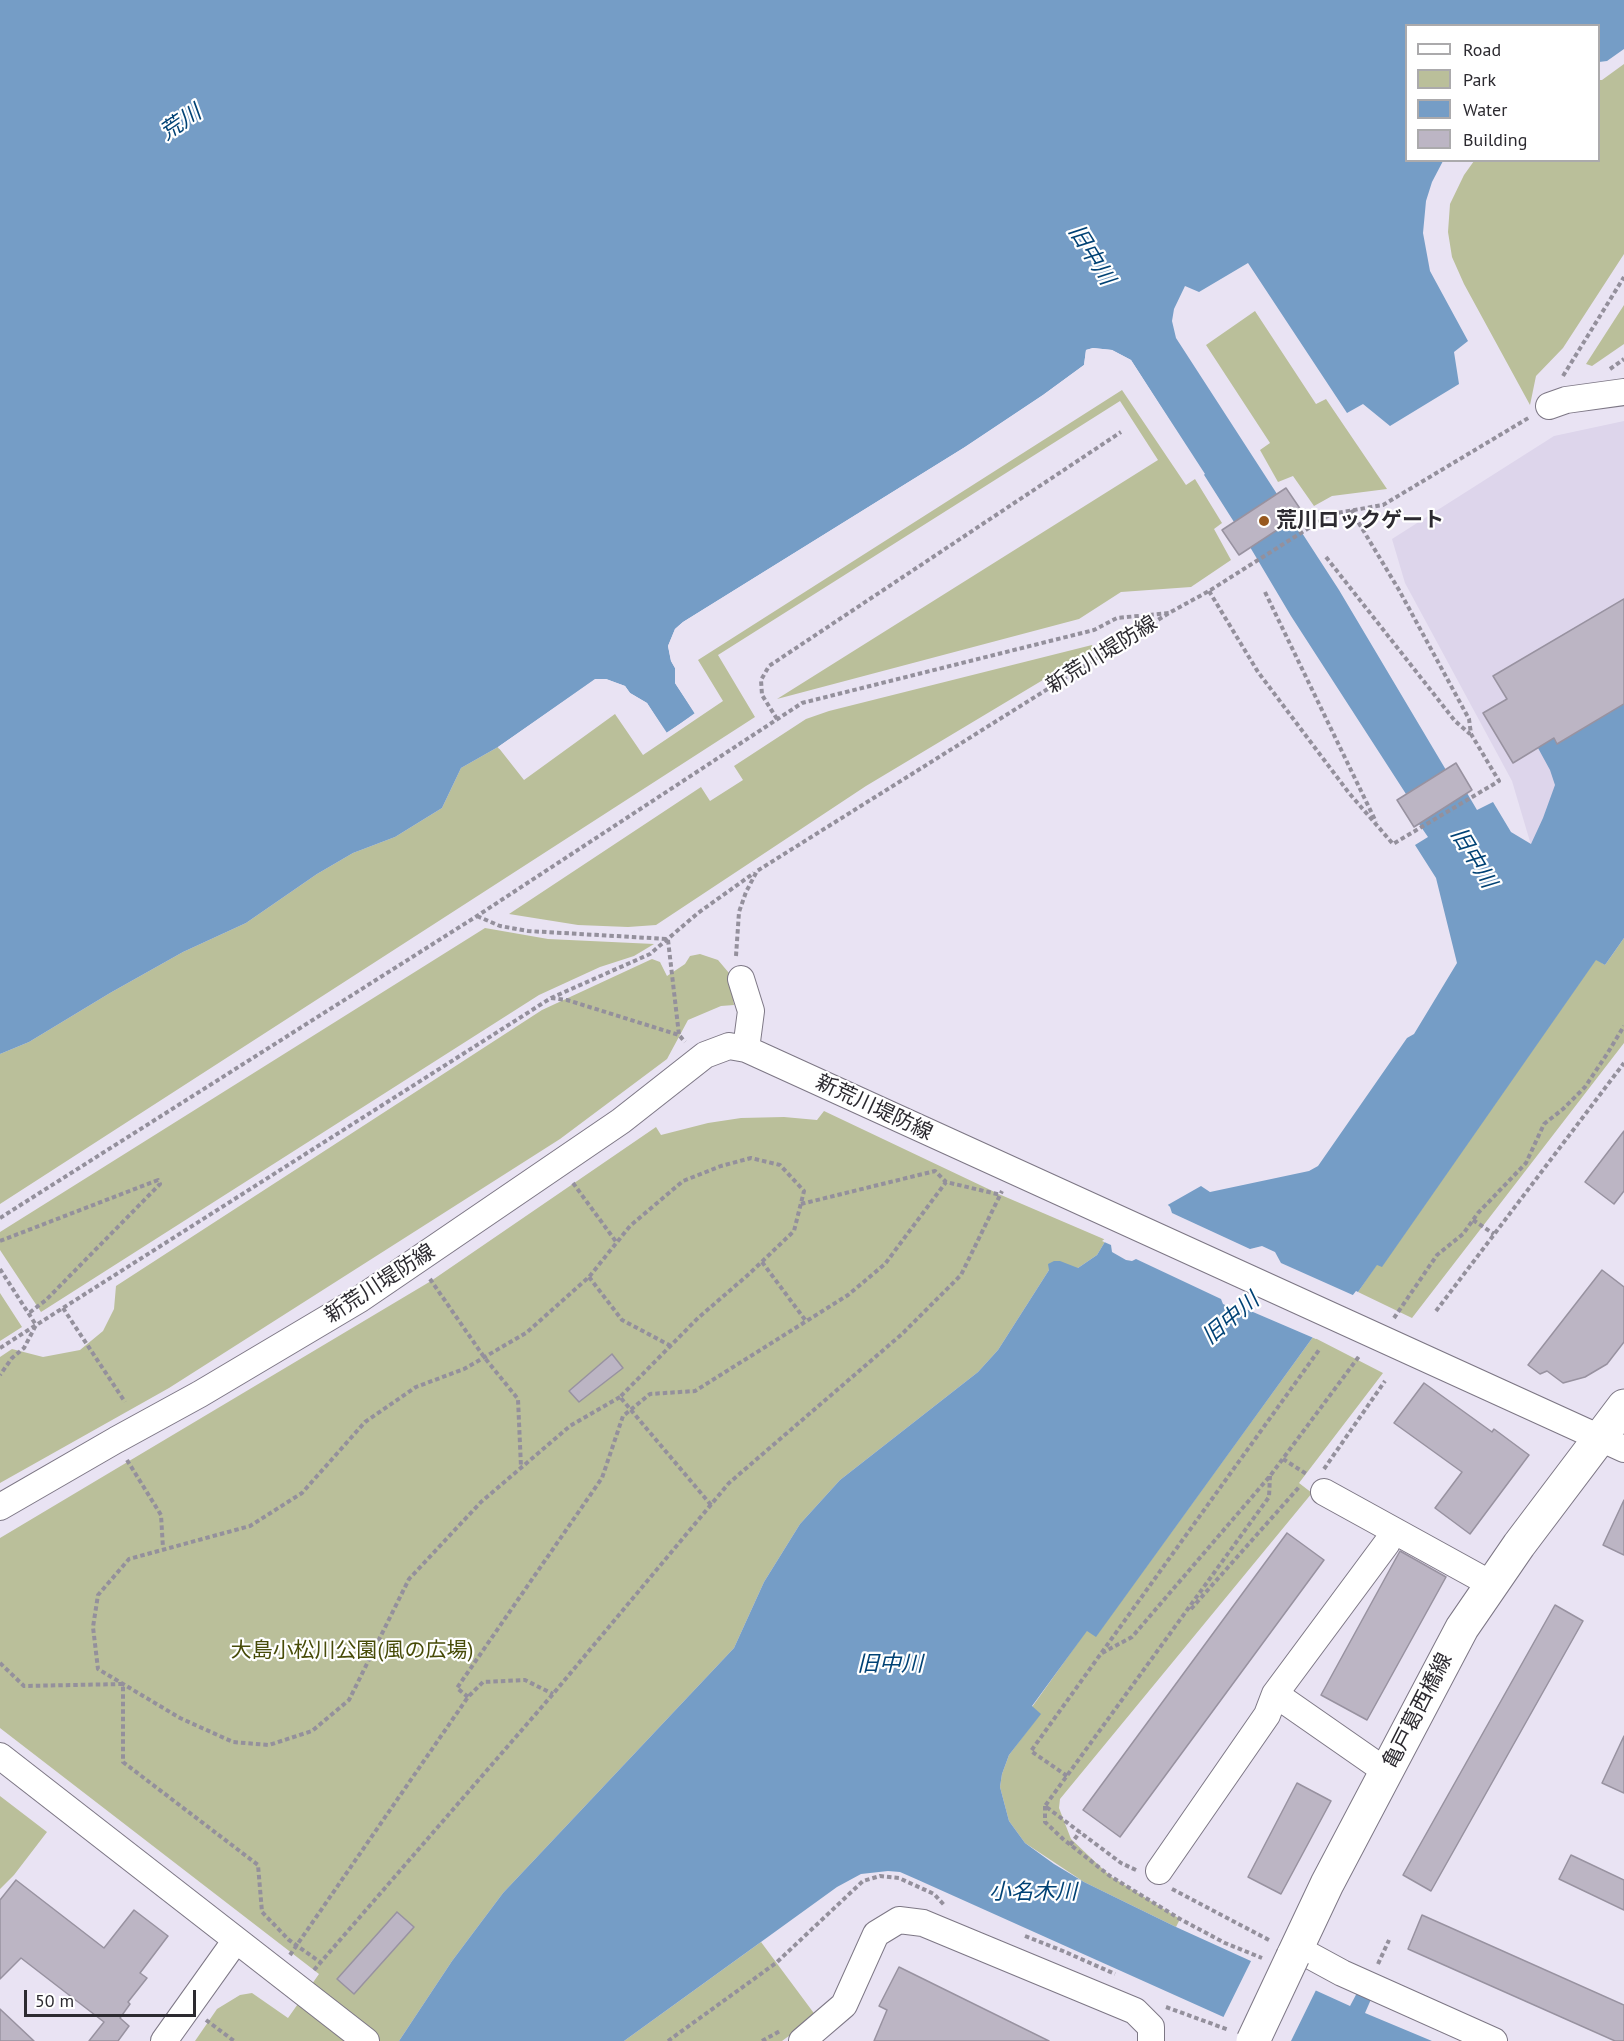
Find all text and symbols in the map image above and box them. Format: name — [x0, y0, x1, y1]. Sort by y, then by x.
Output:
legend — [1405, 24, 1600, 162]
text: Road — [1463, 38, 1501, 61]
text: Park — [1463, 68, 1496, 91]
text: Water — [1463, 98, 1507, 121]
water label: 荒川 — [155, 100, 207, 146]
text: Building — [1463, 128, 1527, 151]
water label: 旧中川 — [1062, 220, 1120, 290]
place label: 荒川ロックゲート — [1276, 508, 1444, 534]
marker: 荒川ロックゲート — [1257, 514, 1271, 528]
street label: 新荒川堤防線 — [1042, 611, 1162, 699]
water label: 旧中川 — [1445, 823, 1501, 893]
street label: 新荒川堤防線 — [812, 1070, 936, 1146]
street label: 新荒川堤防線 — [320, 1239, 440, 1329]
water label: 旧中川 — [1197, 1288, 1265, 1350]
park label: 大島小松川公園(風の広場) — [231, 1638, 473, 1664]
street label: 亀戸葛西橋線 — [1378, 1649, 1458, 1773]
water label: 旧中川 — [857, 1652, 923, 1678]
water label: 小名木川 — [989, 1880, 1077, 1906]
scale bar — [27, 1978, 200, 2016]
text: 50 m — [35, 1989, 74, 2012]

